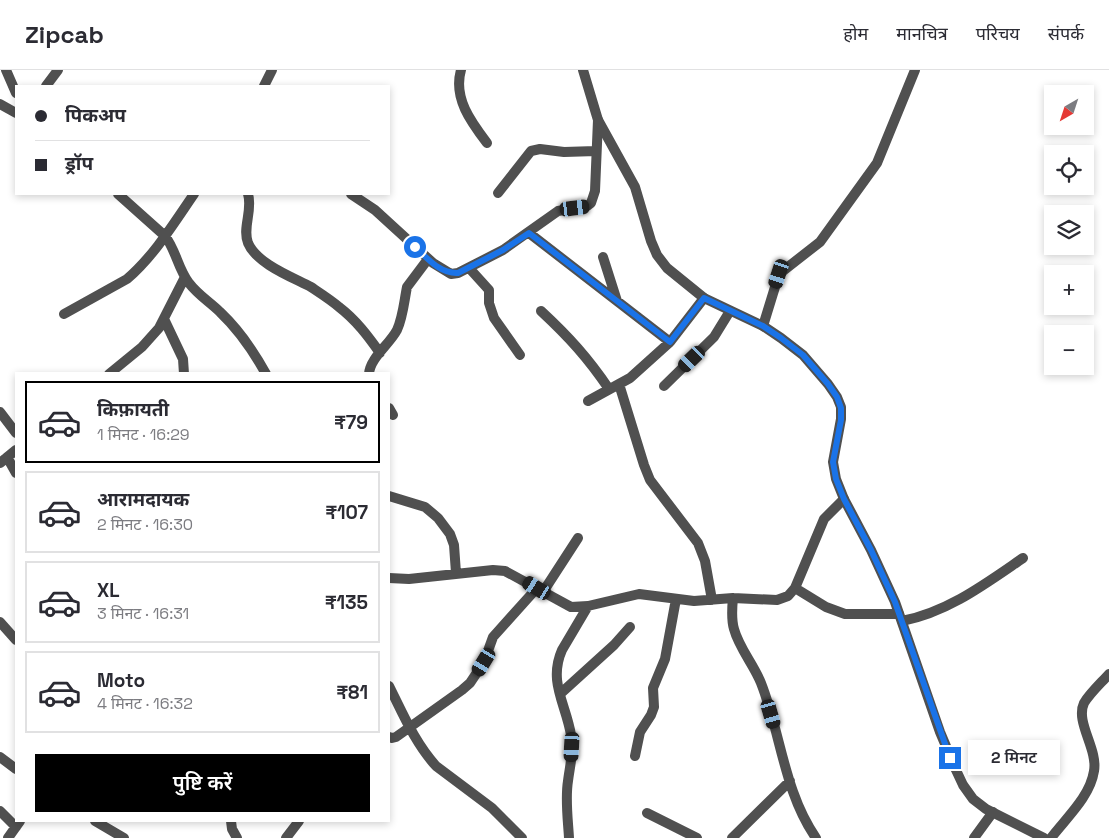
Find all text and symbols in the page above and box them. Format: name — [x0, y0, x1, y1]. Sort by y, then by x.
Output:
text: Zipcab — [25, 19, 104, 50]
text: होम — [843, 22, 868, 45]
text: मानचित्र — [896, 22, 948, 45]
text: परिचय — [976, 22, 1020, 45]
text: संपर्क — [1048, 22, 1084, 45]
north arrow — [1044, 85, 1094, 135]
map controls — [1044, 85, 1094, 375]
text: पिकअप — [65, 103, 126, 128]
button: locate — [1044, 145, 1094, 195]
text: ड्रॉप — [65, 151, 93, 176]
car — [559, 199, 590, 217]
button: layers — [1044, 205, 1094, 255]
route start — [404, 236, 426, 258]
car — [767, 257, 790, 291]
button: + — [1044, 265, 1094, 315]
button: − — [1044, 325, 1094, 375]
car — [675, 343, 708, 375]
text: किफ़ायती — [97, 397, 169, 422]
icon: car — [37, 400, 82, 445]
text: ₹79 — [334, 410, 368, 435]
text: 1 मिनट · 16:29 — [97, 424, 190, 445]
text: आरामदायक — [97, 487, 189, 512]
icon: car — [37, 490, 82, 535]
text: ₹107 — [325, 500, 368, 525]
text: 2 मिनट · 16:30 — [97, 514, 193, 535]
car — [520, 574, 553, 602]
text: XL — [97, 578, 120, 603]
icon: car — [37, 580, 82, 625]
text: ₹135 — [325, 590, 368, 615]
text: 3 मिनट · 16:31 — [97, 603, 189, 624]
car — [469, 645, 498, 679]
text: Moto — [97, 668, 145, 693]
icon: car — [37, 670, 82, 715]
text: ₹81 — [336, 680, 368, 705]
text: 4 मिनट · 16:32 — [97, 693, 193, 714]
car — [759, 698, 782, 730]
car — [563, 732, 580, 762]
callout: 2 मिनट — [968, 740, 1060, 776]
route end — [939, 747, 961, 769]
text: 2 मिनट — [991, 747, 1037, 768]
button: पुष्टि करें — [35, 754, 370, 812]

